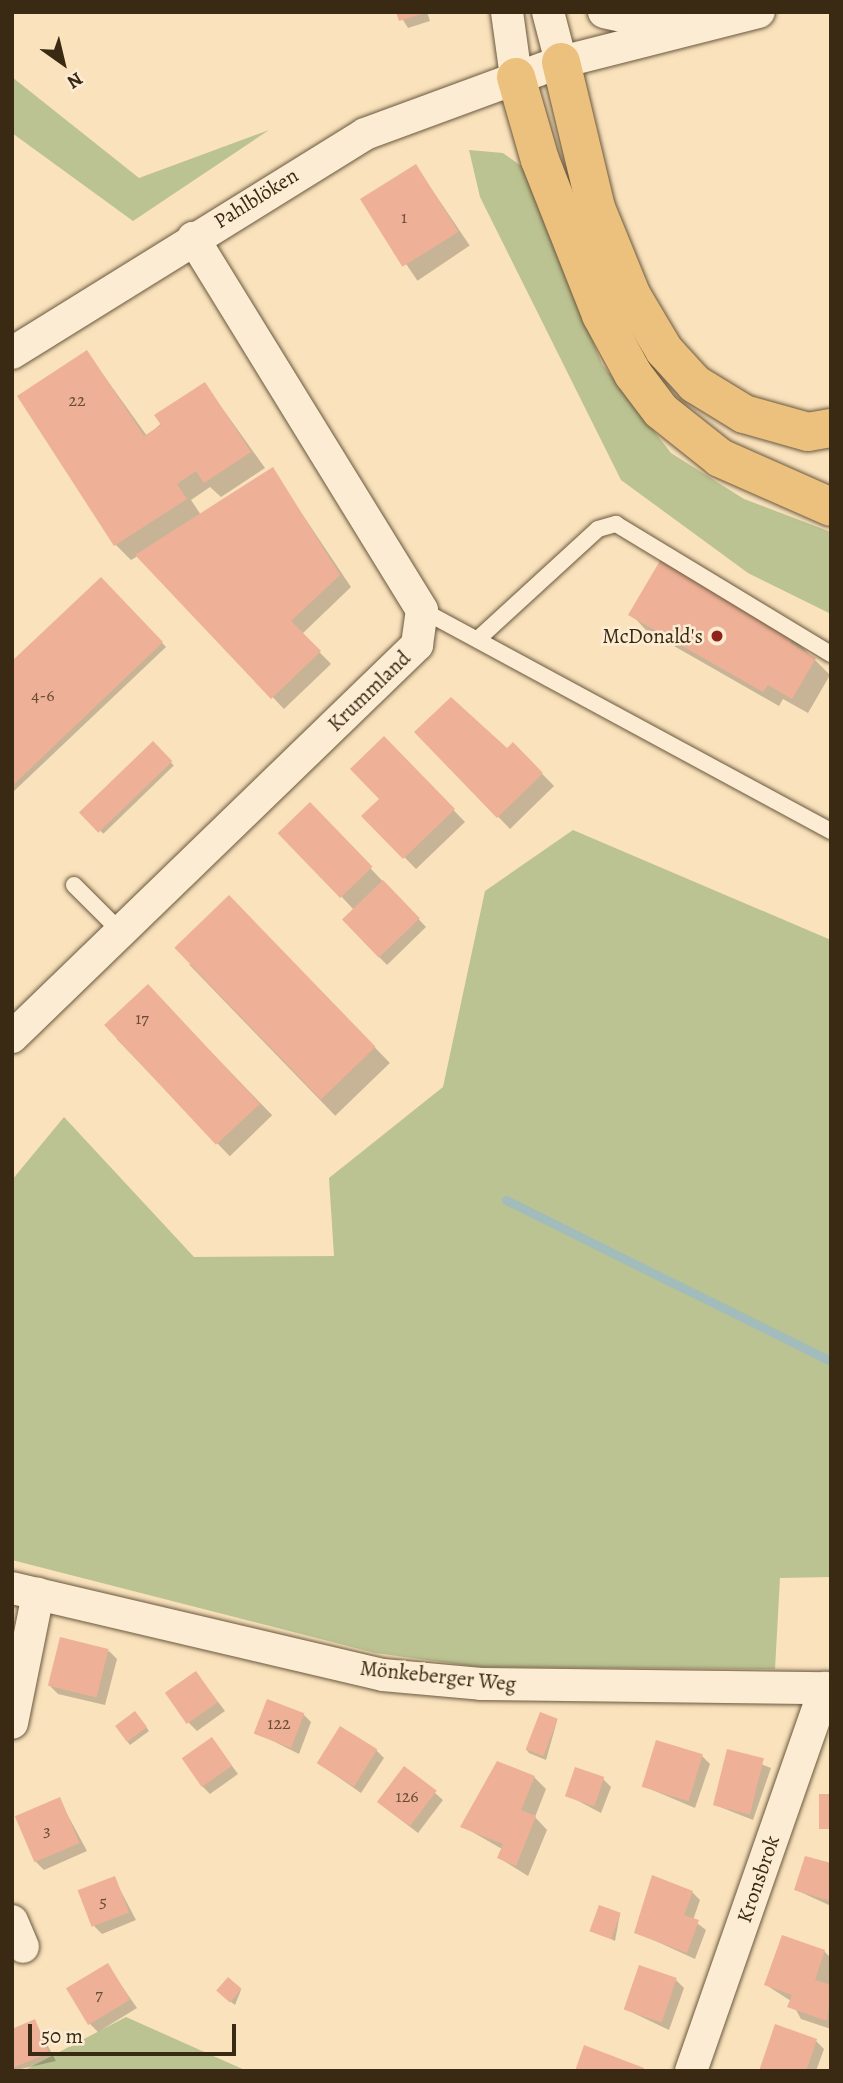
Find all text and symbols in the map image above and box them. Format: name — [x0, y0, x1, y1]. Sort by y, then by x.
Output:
north arrow — [28, 28, 98, 98]
text: N — [62, 66, 88, 95]
street label: Pahlblöken — [209, 162, 303, 234]
house number: 1 — [401, 206, 407, 228]
house number: 22 — [68, 389, 86, 411]
place label: McDonald's — [602, 623, 703, 649]
marker: McDonald's — [709, 628, 725, 644]
street label: Krummland — [322, 645, 416, 737]
house number: 4-6 — [31, 684, 55, 706]
house number: 17 — [135, 1007, 149, 1029]
street label: Mönkeberger Weg — [359, 1655, 517, 1697]
house number: 122 — [267, 1712, 291, 1734]
house number: 126 — [395, 1785, 419, 1807]
house number: 3 — [43, 1819, 51, 1841]
street label: Kronsbrok — [731, 1832, 785, 1926]
house number: 5 — [99, 1890, 107, 1912]
house number: 7 — [95, 1983, 103, 2005]
scale bar — [32, 2010, 240, 2054]
text: 50 m — [41, 2022, 83, 2050]

